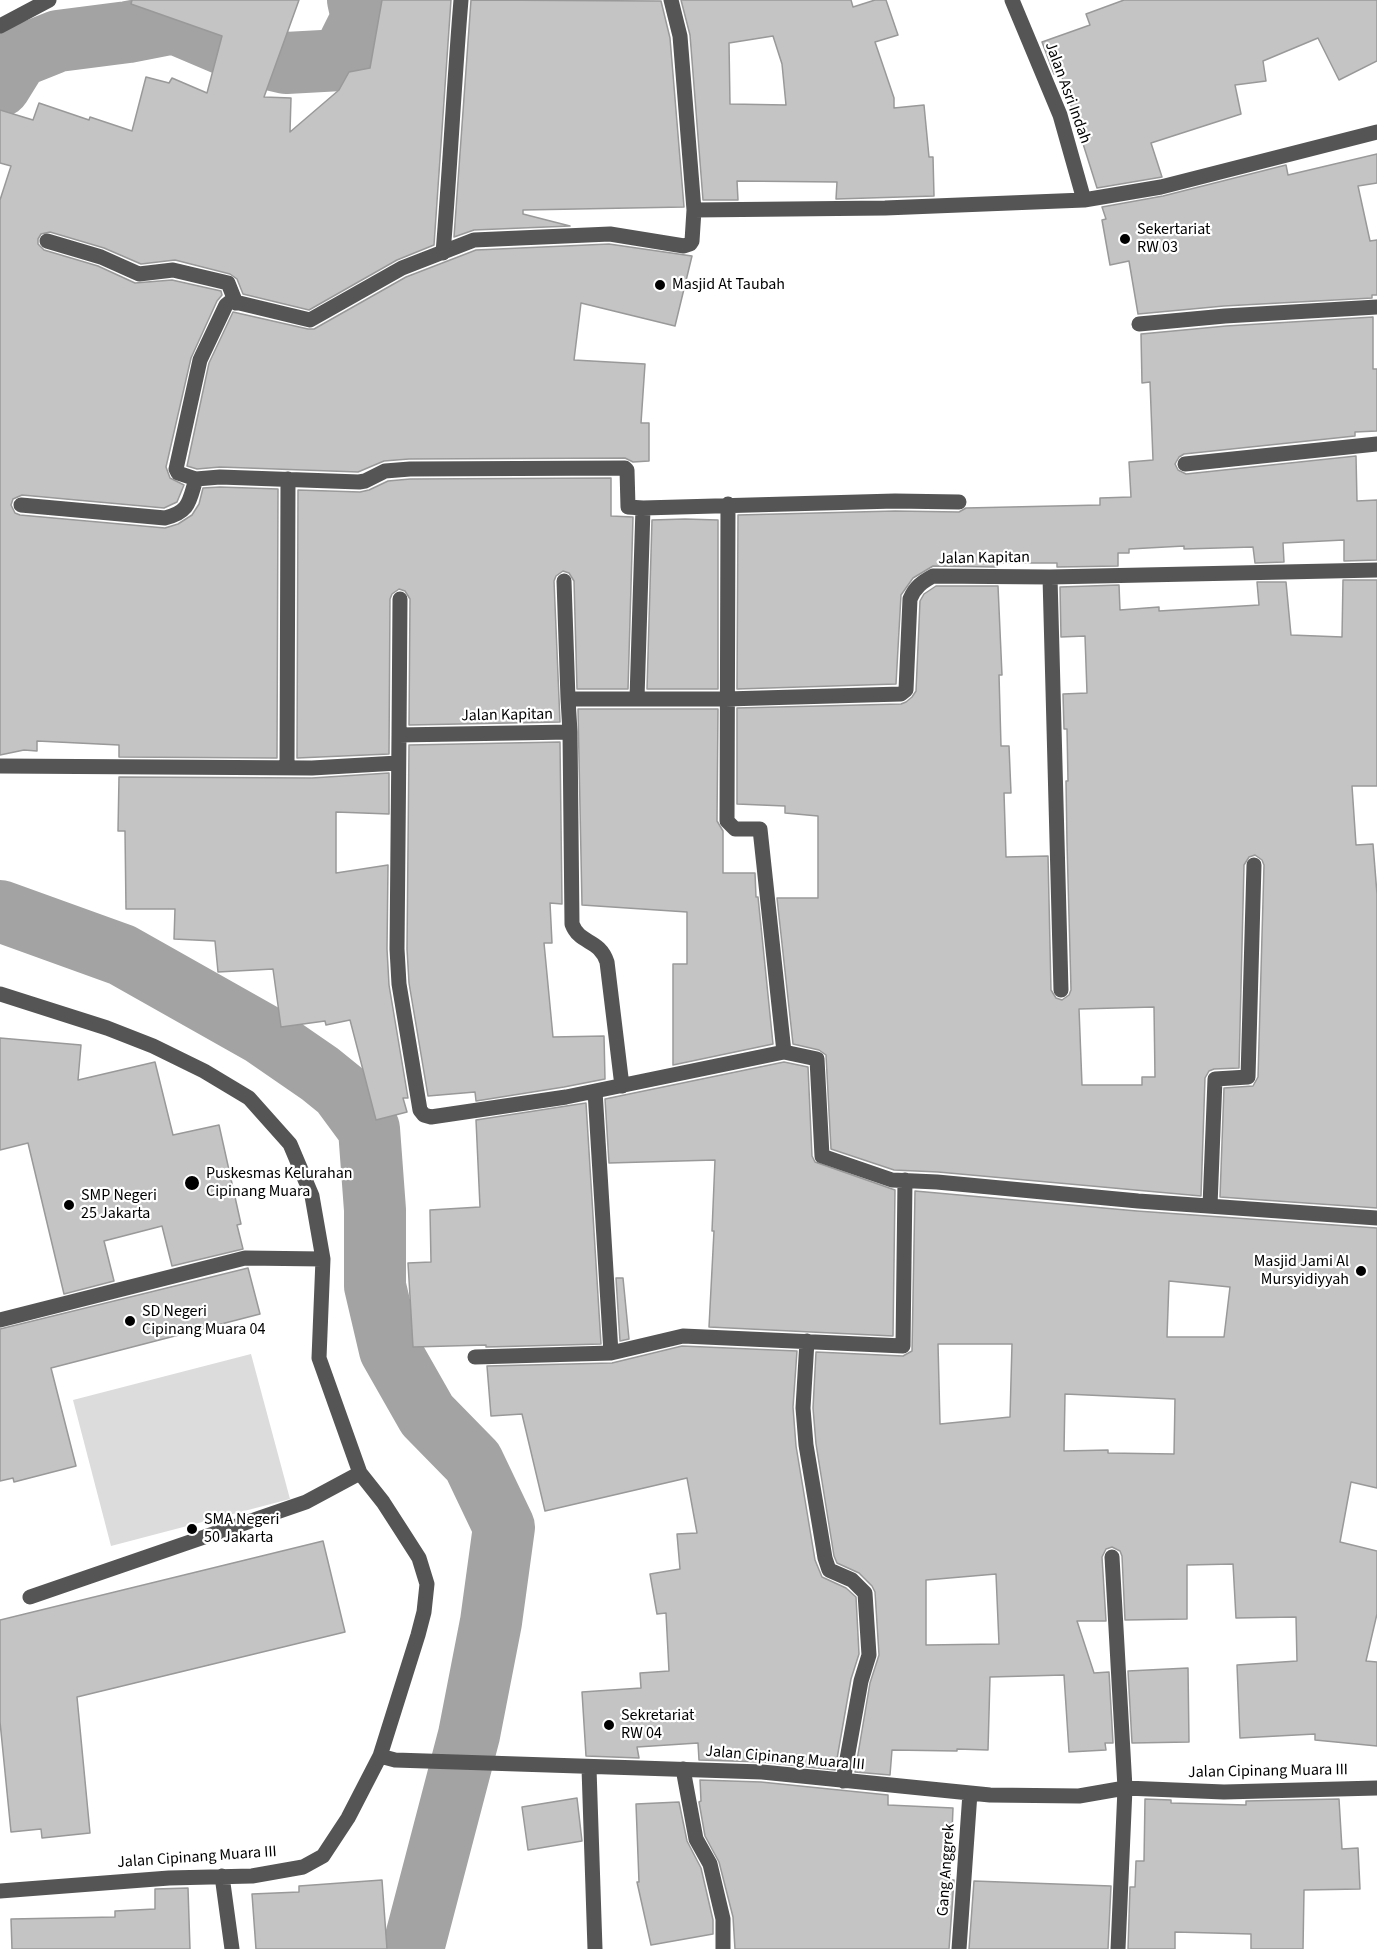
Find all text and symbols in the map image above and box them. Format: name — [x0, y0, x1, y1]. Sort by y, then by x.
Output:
street label: Jalan Asri Indah — [1040, 40, 1094, 146]
place label: Sekertariat RW 03 — [1137, 220, 1210, 258]
marker: Sekertariat RW 03 — [1118, 232, 1132, 246]
place label: Masjid At Taubah — [672, 275, 785, 295]
marker: Masjid At Taubah — [653, 278, 667, 292]
street label: Jalan Kapitan — [938, 549, 1030, 569]
street label: Jalan Kapitan — [461, 706, 553, 726]
place label: Puskesmas Kelurahan Cipinang Muara — [206, 1164, 353, 1202]
marker: Puskesmas Kelurahan Cipinang Muara — [183, 1174, 201, 1192]
place label: SMP Negeri 25 Jakarta — [81, 1186, 157, 1224]
marker: SMP Negeri 25 Jakarta — [62, 1198, 76, 1212]
place label: Masjid Jami Al Mursyidiyyah — [1254, 1252, 1349, 1290]
marker: Masjid Jami Al Mursyidiyyah — [1354, 1264, 1368, 1278]
place label: SD Negeri Cipinang Muara 04 — [142, 1302, 265, 1340]
marker: SD Negeri Cipinang Muara 04 — [123, 1314, 137, 1328]
place label: SMA Negeri 50 Jakarta — [204, 1510, 279, 1548]
marker: SMA Negeri 50 Jakarta — [185, 1522, 199, 1536]
place label: Sekretariat RW 04 — [621, 1706, 694, 1744]
marker: Sekretariat RW 04 — [602, 1718, 616, 1732]
street label: Jalan Cipinang Muara III — [704, 1742, 866, 1776]
street label: Jalan Cipinang Muara III — [1188, 1761, 1348, 1783]
street label: Gang Anggrek — [934, 1823, 960, 1917]
street label: Jalan Cipinang Muara III — [117, 1843, 277, 1873]

